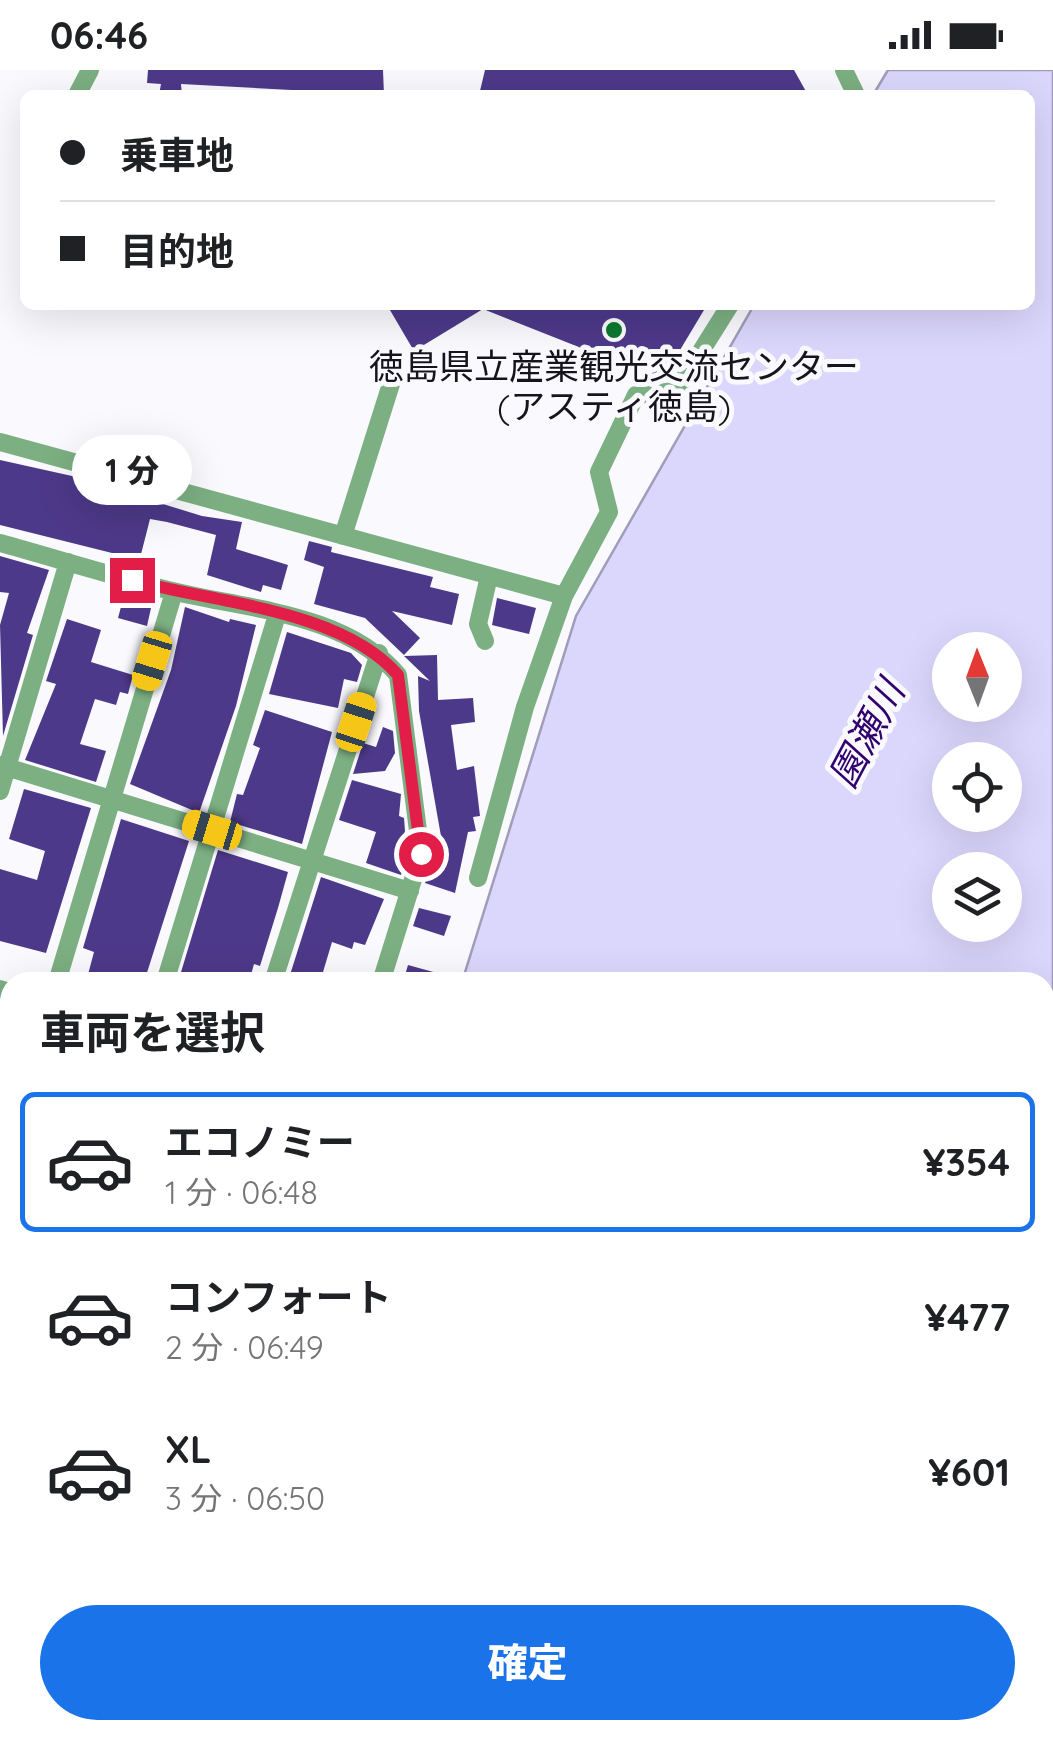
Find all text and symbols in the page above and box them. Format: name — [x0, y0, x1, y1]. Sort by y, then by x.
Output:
text: 06:46 — [50, 11, 148, 59]
text: 乗車地 — [120, 131, 234, 179]
text: 目的地 — [120, 227, 234, 275]
marker: 徳島県立産業観光交流センター (アスティ徳島) — [603, 319, 625, 341]
place label: 徳島県立産業観光交流センター (アスティ徳島) — [369, 344, 859, 428]
callout: 1 分 — [72, 435, 192, 505]
text: 1 分 — [105, 450, 159, 490]
route end — [110, 558, 155, 603]
car — [129, 628, 175, 694]
north arrow — [932, 632, 1022, 722]
map controls — [932, 632, 1022, 942]
water label: 園瀬川 — [818, 668, 916, 795]
car — [332, 689, 380, 755]
button: locate — [932, 742, 1022, 832]
car — [179, 807, 245, 853]
route start — [399, 832, 444, 877]
button: layers — [932, 852, 1022, 942]
text: 車両を選択 — [40, 1004, 265, 1060]
icon: car — [45, 1117, 135, 1207]
text: エコノミー — [165, 1118, 355, 1166]
text: ¥354 — [923, 1138, 1010, 1186]
text: 1 分 · 06:48 — [165, 1172, 318, 1212]
icon: car — [45, 1272, 135, 1362]
text: コンフォート — [165, 1273, 392, 1321]
text: ¥477 — [924, 1293, 1010, 1341]
text: 2 分 · 06:49 — [165, 1327, 324, 1367]
text: XL — [165, 1425, 211, 1473]
icon: car — [45, 1427, 135, 1517]
text: ¥601 — [928, 1448, 1010, 1496]
text: 3 分 · 06:50 — [165, 1478, 325, 1518]
button: 確定 — [40, 1605, 1015, 1720]

